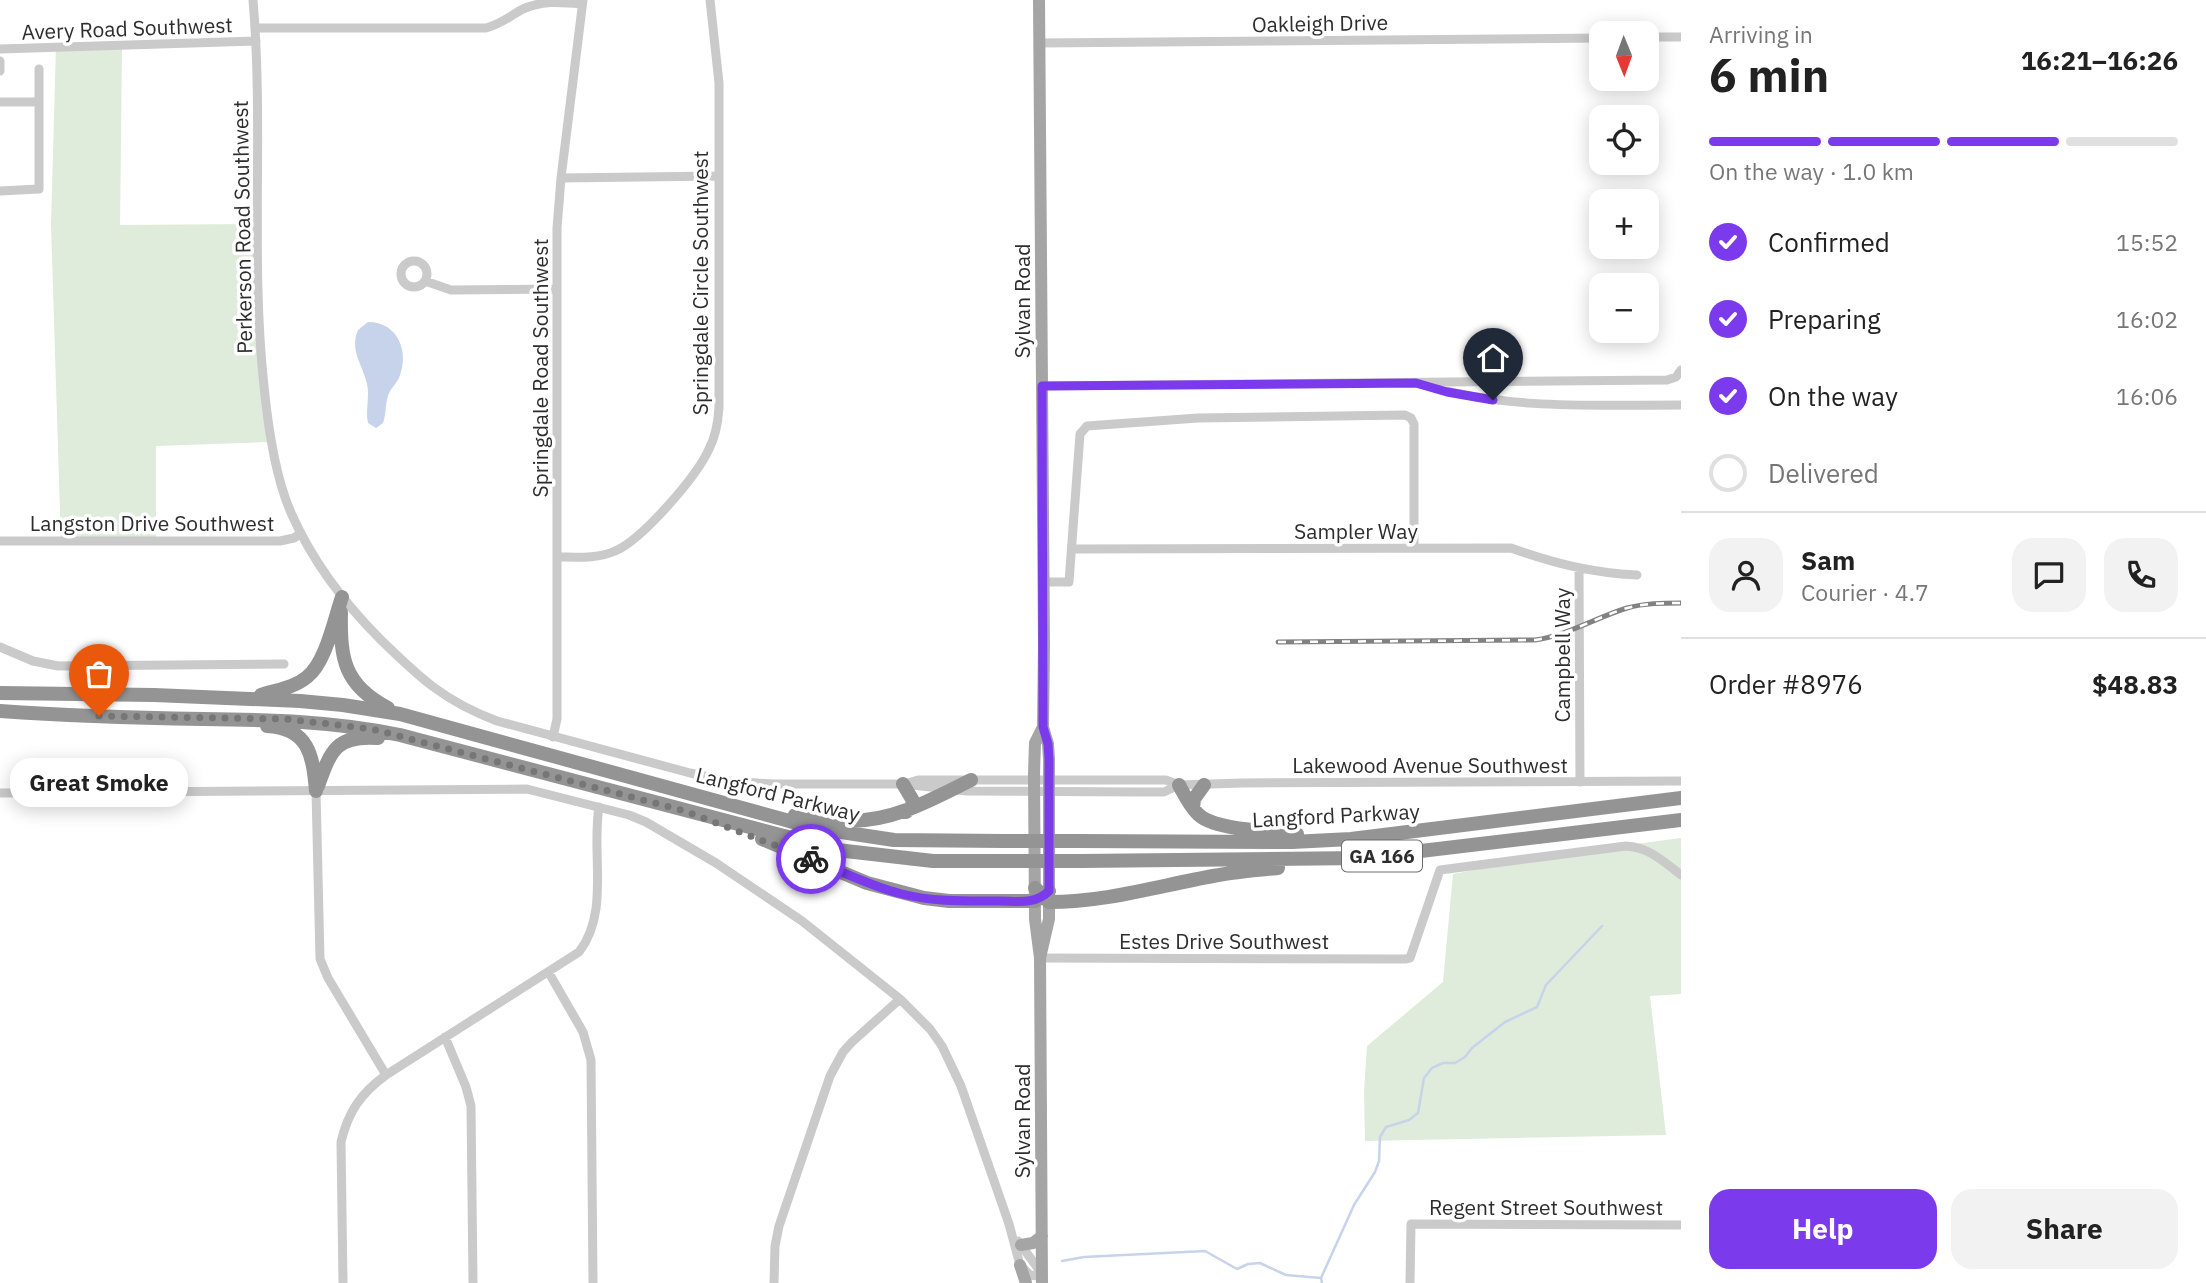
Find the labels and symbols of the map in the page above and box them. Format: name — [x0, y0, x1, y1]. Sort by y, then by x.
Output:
street label: Oakleigh Drive — [1252, 8, 1388, 38]
street label: Avery Road Southwest — [21, 10, 233, 46]
north arrow — [1589, 21, 1659, 91]
street label: Perkerson Road Southwest — [226, 100, 258, 354]
street label: Springdale Circle Southwest — [686, 151, 714, 415]
street label: Springdale Road Southwest — [526, 238, 554, 498]
street label: Sylvan Road — [1008, 244, 1036, 358]
pin — [1463, 328, 1523, 400]
street label: Langston Drive Southwest — [30, 509, 274, 537]
street label: Sampler Way — [1294, 517, 1418, 545]
street label: Campbell Way — [1548, 587, 1576, 722]
pin — [69, 644, 129, 716]
street label: Lakewood Avenue Southwest — [1292, 751, 1568, 779]
callout: Great Smoke — [10, 758, 188, 807]
street label: Langford Parkway — [693, 760, 863, 828]
street label: Langford Parkway — [1251, 797, 1421, 833]
courier — [776, 824, 846, 894]
road number: GA 166 — [1342, 841, 1422, 872]
street label: Estes Drive Southwest — [1119, 927, 1329, 955]
street label: Sylvan Road — [1008, 1064, 1036, 1178]
street label: Regent Street Southwest — [1429, 1193, 1663, 1221]

